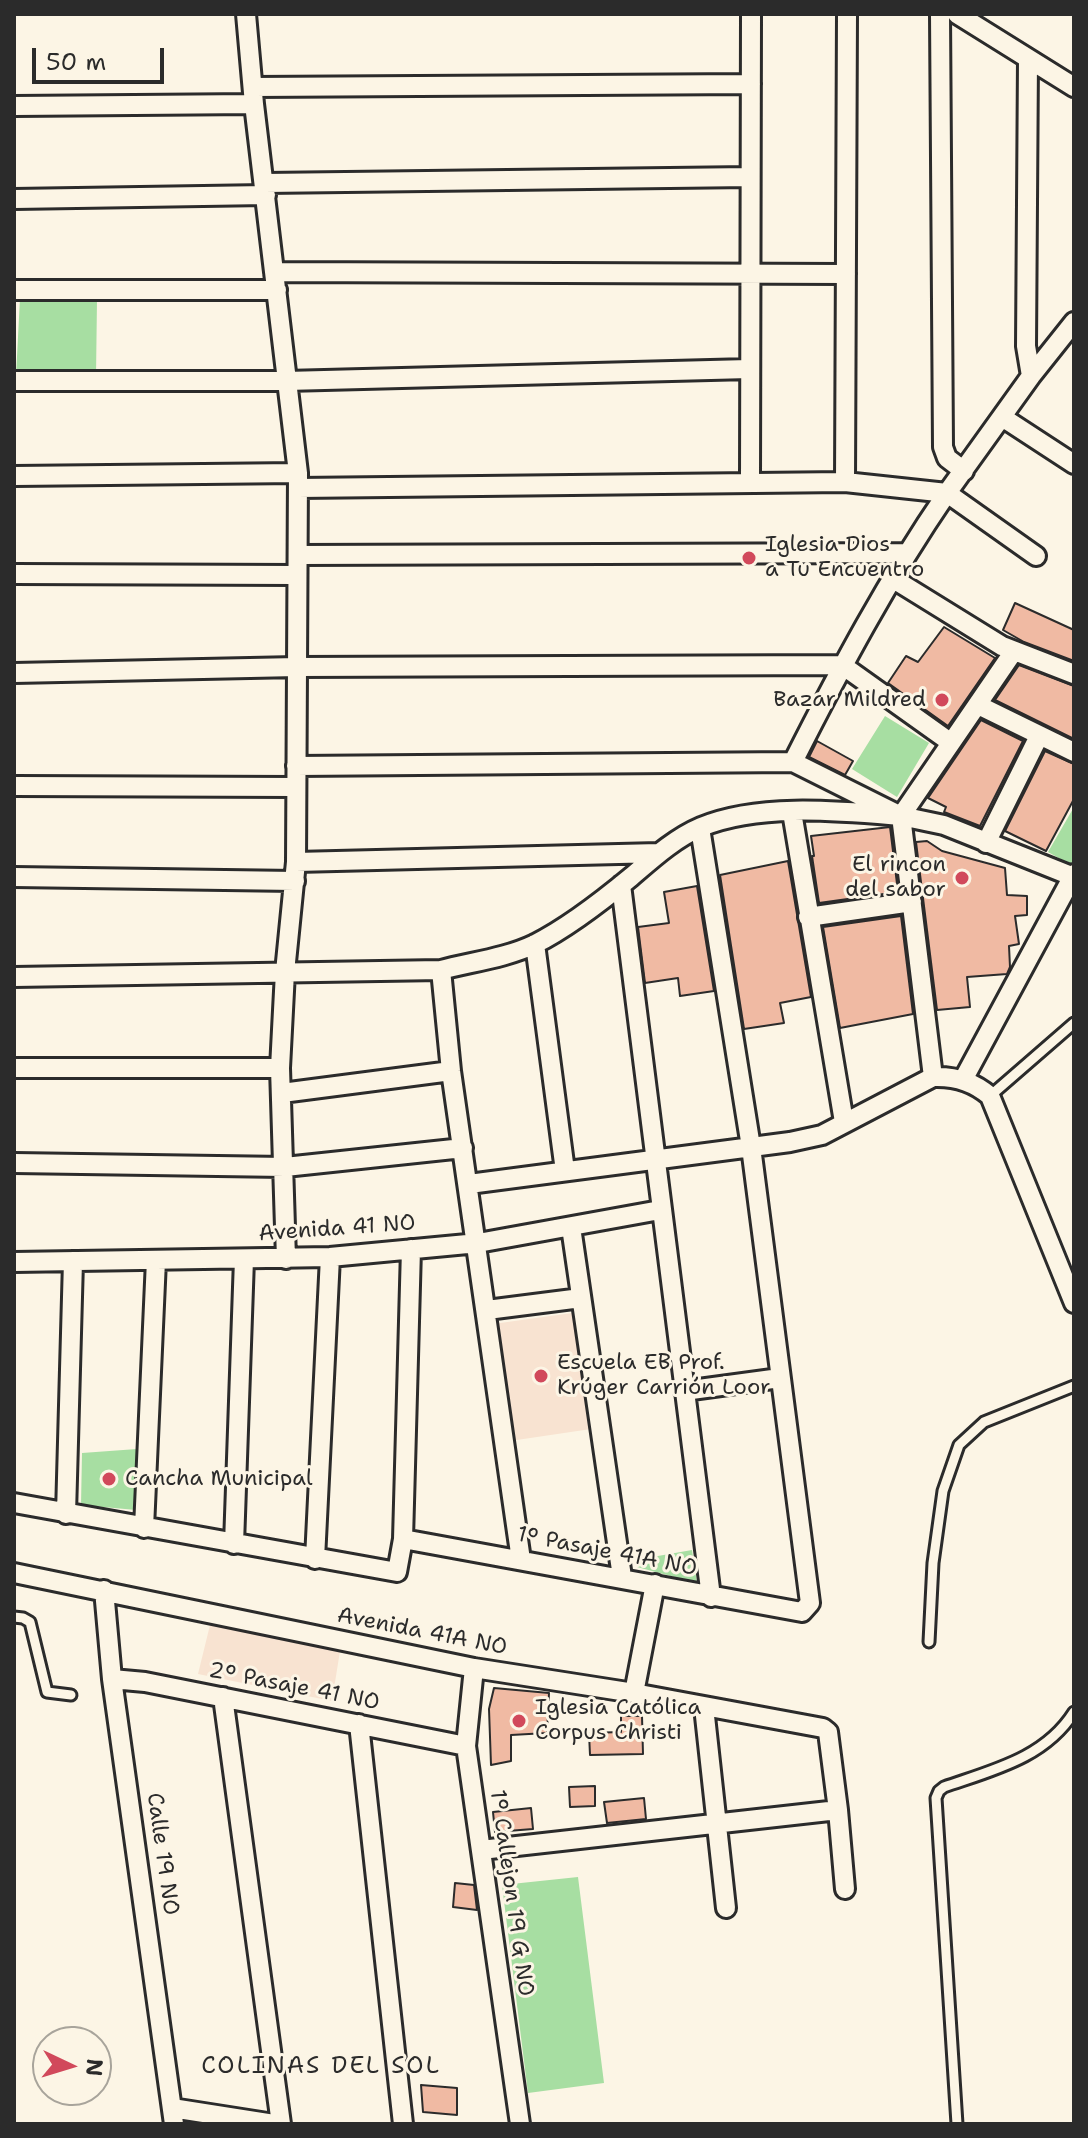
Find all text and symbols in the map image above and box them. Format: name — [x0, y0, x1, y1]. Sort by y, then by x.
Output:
scale bar — [36, 32, 168, 82]
text: 50 m — [46, 46, 106, 78]
place label: Iglesia Dios a Tu Encuentro — [765, 532, 924, 584]
marker: Iglesia Dios a Tu Encuentro — [740, 549, 758, 567]
place label: Bazar Mildred — [773, 687, 926, 713]
marker: Bazar Mildred — [933, 691, 951, 709]
place label: El rincon del sabor — [845, 852, 946, 904]
marker: El rincon del sabor — [953, 869, 971, 887]
street label: Avenida 41 NO — [258, 1210, 416, 1248]
place label: Escuela EB Prof. Krúger Carrión Loor — [557, 1350, 770, 1402]
marker: Escuela EB Prof. Krúger Carrión Loor — [532, 1367, 550, 1385]
place label: Cancha Municipal — [125, 1466, 313, 1492]
marker: Cancha Municipal — [100, 1470, 118, 1488]
street label: 1º Pasaje 41A NO — [515, 1522, 699, 1582]
street label: Avenida 41A NO — [335, 1603, 509, 1661]
street label: 2º Pasaje 41 NO — [206, 1658, 382, 1716]
place label: Iglesia Católica Corpus Christi — [535, 1695, 701, 1746]
marker: Iglesia Católica Corpus Christi — [510, 1712, 528, 1730]
street label: 1º Callejon 19 G NO — [483, 1788, 539, 1998]
street label: Calle 19 NO — [140, 1791, 184, 1917]
north arrow — [32, 2026, 112, 2106]
district label: COLINAS DEL SOL — [201, 2053, 441, 2081]
text: N — [79, 2058, 110, 2077]

